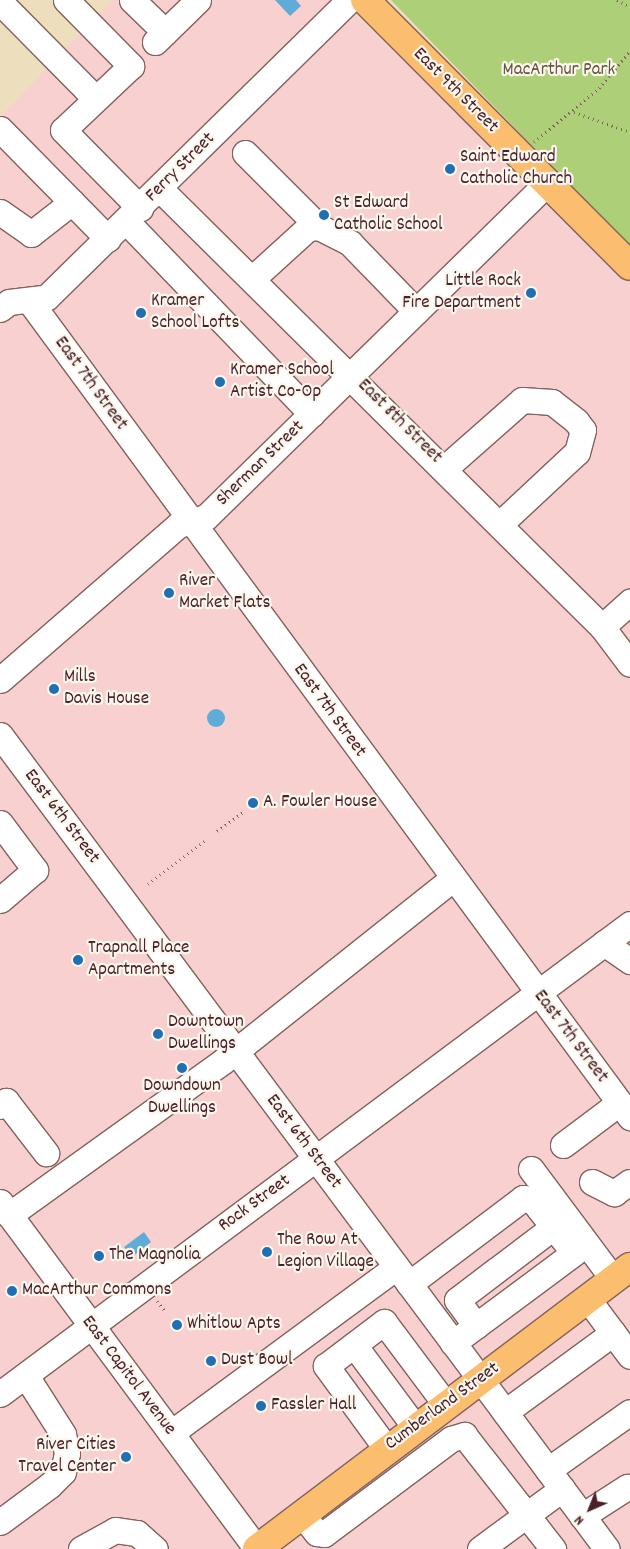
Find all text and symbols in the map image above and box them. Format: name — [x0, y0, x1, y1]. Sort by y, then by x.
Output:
street label: East 9th Street — [407, 43, 503, 139]
park label: MacArthur Park — [503, 60, 615, 82]
street label: Ferry Street — [141, 128, 221, 208]
place label: Saint Edward Catholic Church — [460, 147, 572, 191]
marker: Saint Edward Catholic Church — [444, 163, 456, 175]
place label: St Edward Catholic School — [334, 193, 443, 237]
marker: St Edward Catholic School — [318, 209, 330, 221]
place label: Little Rock Fire Department — [402, 271, 521, 315]
marker: Little Rock Fire Department — [525, 287, 537, 299]
place label: Kramer School Lofts — [151, 291, 239, 335]
marker: Kramer School Lofts — [135, 307, 147, 319]
street label: East 7th Street — [48, 333, 132, 435]
place label: Kramer School Artist Co-Op — [230, 360, 334, 404]
street label: East 8th Street — [352, 375, 446, 469]
marker: Kramer School Artist Co-Op — [214, 376, 226, 388]
street label: Sherman Street — [212, 416, 310, 512]
place label: River Market Flats — [179, 571, 271, 615]
marker: River Market Flats — [163, 587, 175, 599]
street label: East 7th Street — [287, 660, 371, 762]
place label: Mills Davis House — [64, 667, 149, 711]
marker: Mills Davis House — [48, 683, 60, 695]
street label: East 6th Street — [18, 765, 104, 869]
place label: A. Fowler House — [263, 792, 377, 814]
marker: A. Fowler House — [247, 797, 259, 809]
place label: Trapnall Place Apartments — [88, 938, 189, 982]
marker: Trapnall Place Apartments — [72, 954, 84, 966]
street label: East 7th Street — [528, 986, 612, 1088]
place label: Downtown Dwellings — [168, 1012, 244, 1056]
marker: Downtown Dwellings — [152, 1028, 164, 1040]
marker: Downdown Dwellings — [176, 1062, 188, 1074]
place label: Downdown Dwellings — [143, 1076, 221, 1120]
street label: East 6th Street — [260, 1090, 346, 1194]
street label: Rock Street — [214, 1170, 296, 1238]
place label: The Row At Legion Village — [277, 1230, 374, 1274]
place label: The Magnolia — [109, 1245, 201, 1267]
marker: The Row At Legion Village — [261, 1246, 273, 1258]
marker: The Magnolia — [93, 1250, 105, 1262]
place label: MacArthur Commons — [22, 1280, 172, 1302]
marker: MacArthur Commons — [6, 1285, 18, 1297]
street label: East Capitol Avenue — [76, 1312, 180, 1440]
place label: Whitlow Apts — [187, 1314, 281, 1336]
marker: Whitlow Apts — [171, 1319, 183, 1331]
place label: Dust Bowl — [221, 1350, 293, 1372]
marker: Dust Bowl — [205, 1355, 217, 1367]
street label: Cumberland Street — [381, 1358, 505, 1456]
place label: Fassler Hall — [271, 1395, 356, 1417]
marker: Fassler Hall — [255, 1400, 267, 1412]
place label: River Cities Travel Center — [18, 1435, 116, 1479]
marker: River Cities Travel Center — [120, 1451, 132, 1463]
north arrow — [565, 1484, 615, 1534]
text: N — [570, 1510, 589, 1529]

